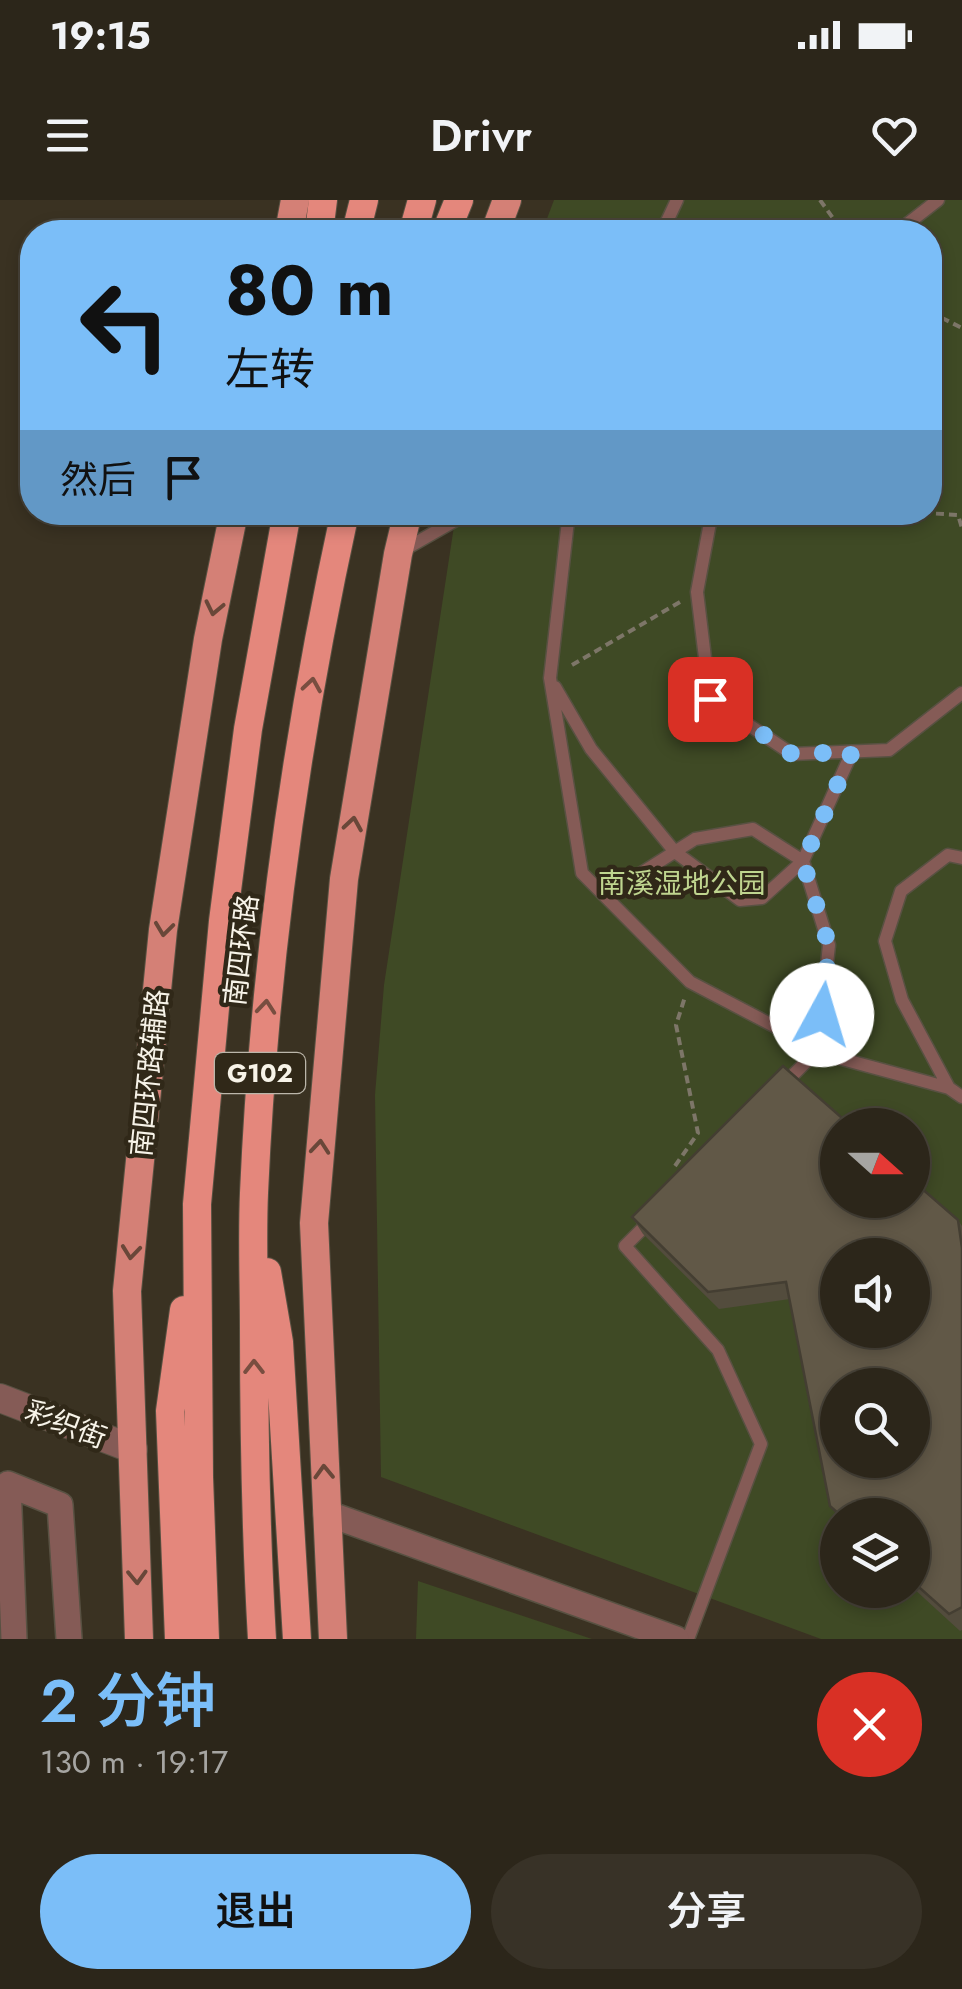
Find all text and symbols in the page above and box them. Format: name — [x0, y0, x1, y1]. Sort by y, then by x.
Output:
text: 19:15 — [50, 8, 151, 63]
text: Drivr — [430, 103, 532, 168]
icon: menu — [40, 108, 95, 163]
icon: heart — [867, 108, 922, 163]
text: 80 m — [225, 240, 394, 341]
icon: left — [60, 260, 190, 390]
text: 左转 — [225, 337, 315, 402]
icon: arrive — [156, 450, 211, 505]
text: 然后 — [60, 452, 136, 507]
one-way arrow — [205, 599, 226, 616]
pin — [668, 657, 753, 742]
icon: arrive — [683, 672, 738, 727]
one-way arrow — [301, 677, 322, 694]
one-way arrow — [342, 816, 363, 832]
park label: 南溪湿地公园 — [598, 863, 766, 904]
street label: 南四环路 — [214, 892, 269, 1008]
one-way arrow — [154, 921, 175, 937]
position arrow — [770, 963, 874, 1067]
street label: 南四环路辅路 — [120, 987, 179, 1159]
one-way arrow — [255, 999, 277, 1015]
road number: G102 — [215, 1053, 305, 1093]
north arrow — [820, 1108, 930, 1218]
map controls — [820, 1108, 930, 1608]
one-way arrow — [308, 1139, 330, 1155]
button: sound — [820, 1238, 930, 1348]
one-way arrow — [121, 1245, 142, 1261]
one-way arrow — [243, 1358, 265, 1374]
button: search — [820, 1368, 930, 1478]
street label: 彩织街 — [19, 1390, 112, 1459]
one-way arrow — [314, 1463, 335, 1479]
button: layers — [820, 1498, 930, 1608]
one-way arrow — [127, 1569, 148, 1585]
text: 2 分钟 — [40, 1658, 216, 1745]
button: close — [817, 1672, 922, 1777]
text: 130 m · 19:17 — [40, 1739, 228, 1785]
button: 退出 — [40, 1854, 471, 1969]
button: 分享 — [491, 1854, 922, 1969]

